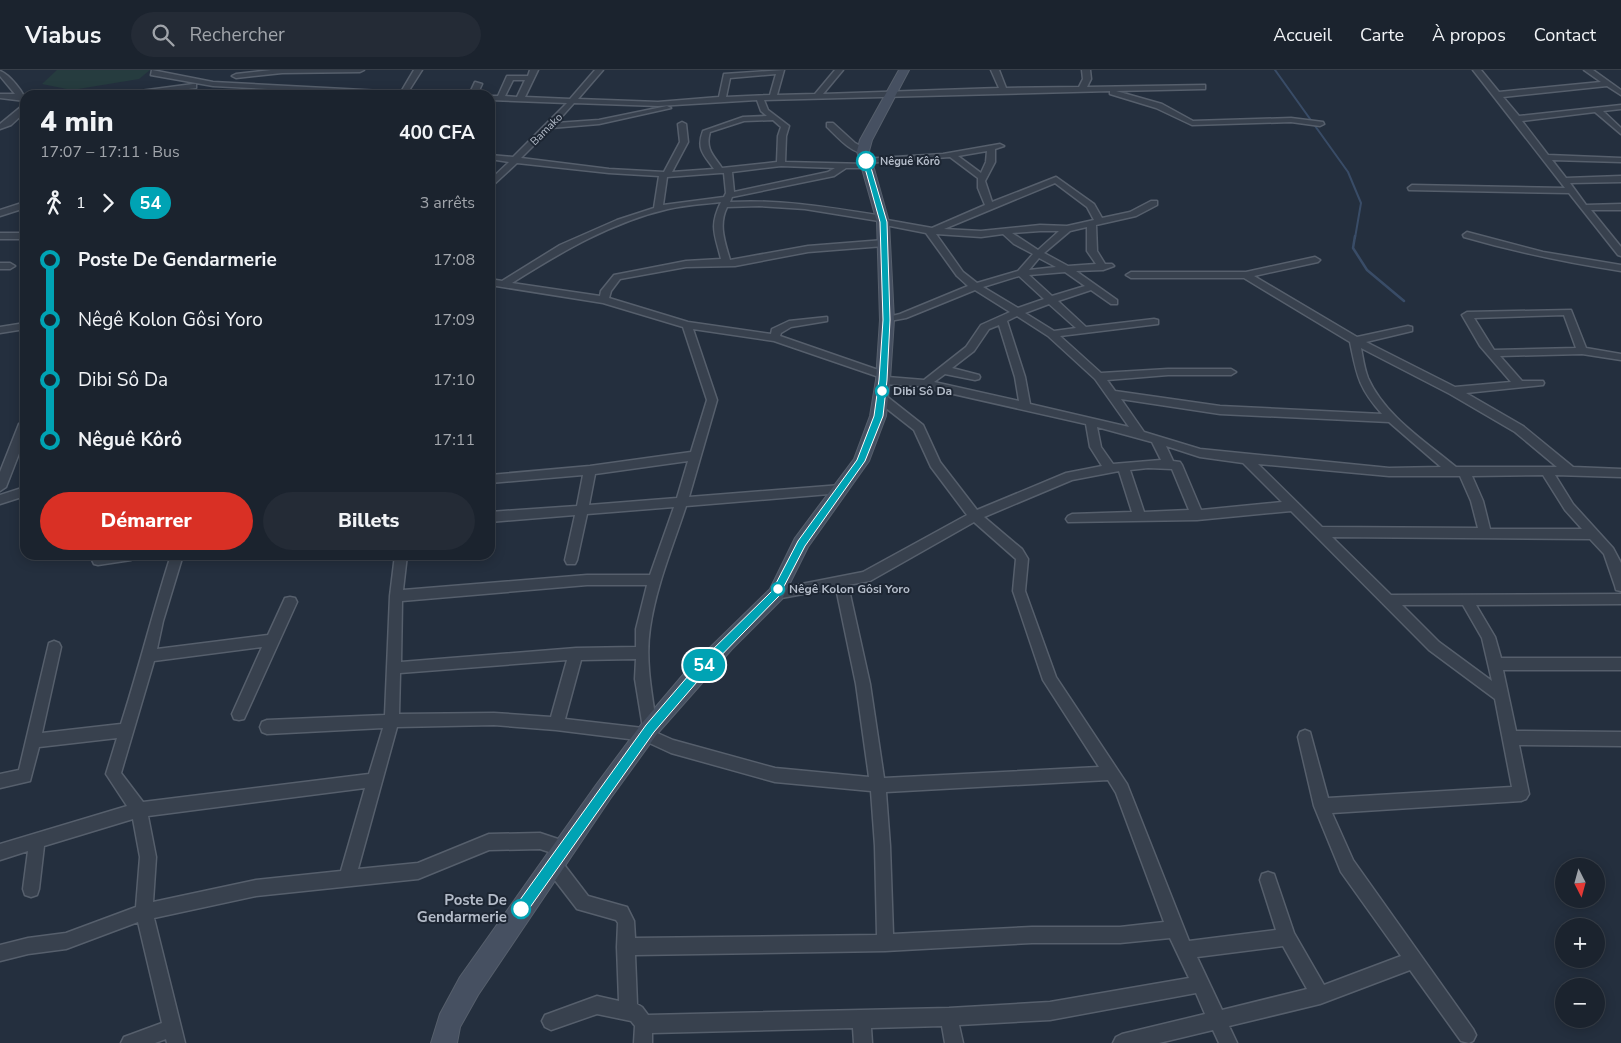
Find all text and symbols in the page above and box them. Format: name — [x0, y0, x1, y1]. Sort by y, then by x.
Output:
search box — [131, 12, 481, 57]
text: Viabus — [25, 19, 101, 51]
icon: search — [149, 21, 177, 49]
text: Rechercher — [189, 22, 285, 48]
text: Accueil — [1273, 23, 1332, 47]
text: Carte — [1360, 23, 1404, 47]
text: À propos — [1432, 23, 1506, 47]
text: Contact — [1534, 23, 1596, 47]
text: 4 min — [40, 103, 114, 141]
street label: Bamako — [527, 110, 566, 149]
text: 400 CFA — [399, 120, 475, 146]
text: 17:07 – 17:11 · Bus — [40, 141, 180, 163]
marker: Nêguê Kôrô — [856, 151, 876, 171]
place label: Nêguê Kôrô — [880, 154, 940, 169]
icon: walk — [40, 189, 68, 217]
icon: forward — [94, 189, 122, 217]
text: 54 — [140, 191, 161, 215]
text: 1 — [76, 192, 86, 214]
text: 3 arrêts — [420, 192, 475, 214]
text: Poste De Gendarmerie — [78, 247, 277, 273]
text: 17:08 — [433, 249, 475, 271]
text: Nêgê Kolon Gôsi Yoro — [78, 307, 263, 333]
text: 17:09 — [433, 309, 475, 331]
text: Dibi Sô Da — [78, 367, 168, 393]
text: 17:10 — [433, 369, 475, 391]
place label: Dibi Sô Da — [893, 383, 952, 399]
marker: Dibi Sô Da — [875, 384, 889, 398]
text: Nêguê Kôrô — [78, 427, 182, 453]
text: 17:11 — [433, 429, 475, 451]
button: Démarrer — [40, 492, 253, 550]
button: Billets — [263, 492, 475, 550]
place label: Nêgê Kolon Gôsi Yoro — [789, 581, 910, 597]
marker: Nêgê Kolon Gôsi Yoro — [771, 582, 785, 596]
line badge: 54 — [682, 649, 726, 681]
text: 54 — [693, 653, 715, 677]
north arrow — [1555, 858, 1605, 908]
map controls — [1555, 858, 1605, 1028]
place label: Poste De Gendarmerie — [417, 890, 507, 927]
marker: Poste De Gendarmerie — [511, 899, 531, 919]
button: + — [1555, 918, 1605, 968]
button: − — [1555, 978, 1605, 1028]

